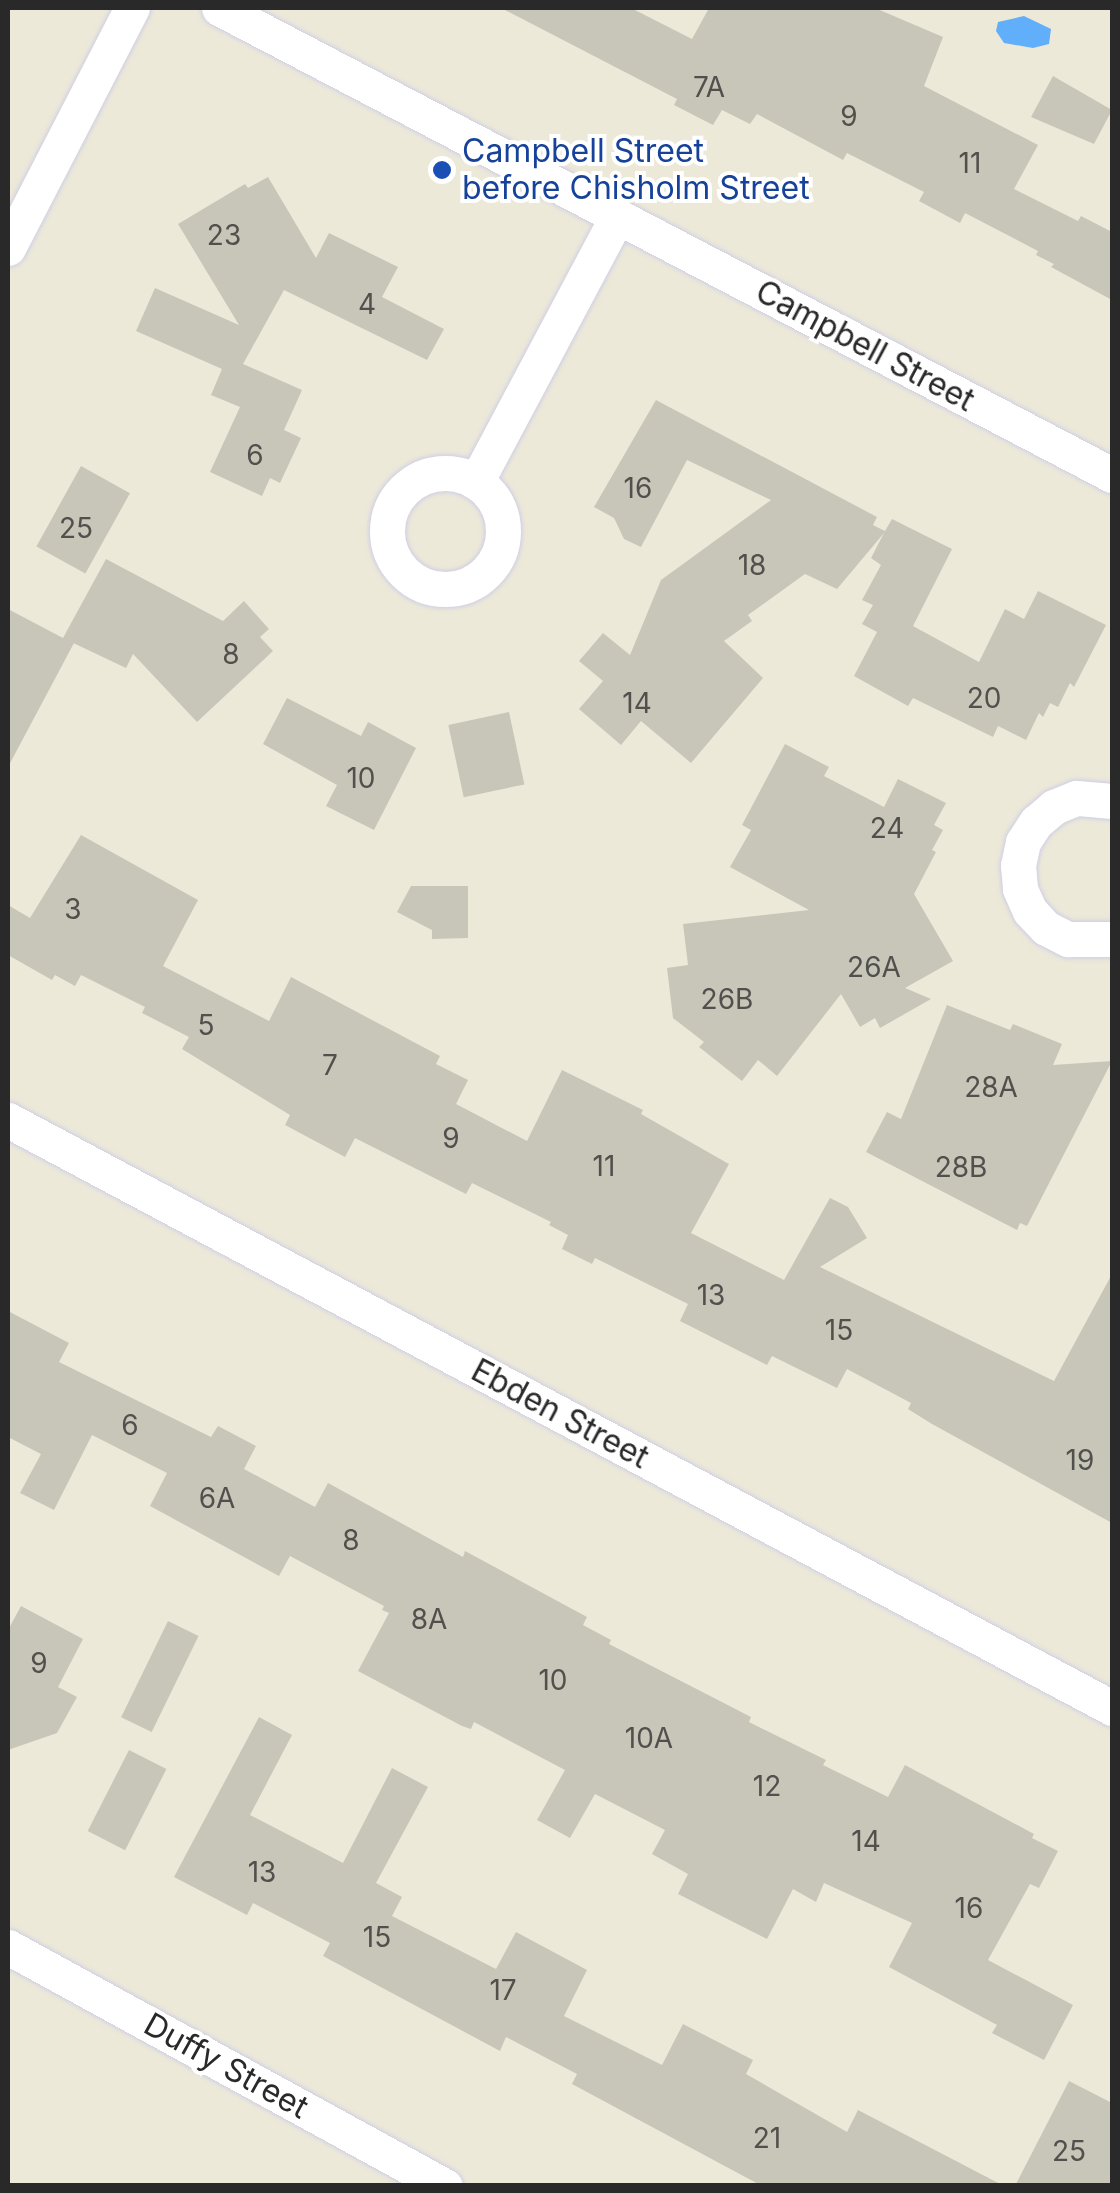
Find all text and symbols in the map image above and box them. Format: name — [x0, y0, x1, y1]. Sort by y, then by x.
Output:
house number: 7A — [693, 70, 725, 104]
house number: 9 — [840, 99, 858, 133]
place label: Campbell Street before Chisholm Street — [462, 133, 810, 208]
house number: 11 — [959, 146, 981, 180]
marker: Campbell Street before Chisholm Street — [431, 159, 453, 181]
house number: 23 — [207, 218, 241, 252]
street label: Campbell Street — [749, 272, 981, 420]
house number: 4 — [358, 287, 376, 321]
house number: 6 — [246, 438, 264, 472]
house number: 16 — [624, 471, 652, 505]
house number: 25 — [59, 511, 93, 545]
house number: 18 — [738, 548, 766, 582]
house number: 8 — [222, 637, 240, 671]
house number: 20 — [967, 681, 1001, 715]
house number: 14 — [622, 686, 652, 720]
house number: 10 — [346, 761, 376, 795]
house number: 24 — [870, 811, 904, 845]
house number: 3 — [64, 892, 82, 926]
house number: 26A — [847, 950, 901, 984]
house number: 26B — [701, 982, 753, 1016]
house number: 5 — [197, 1008, 215, 1042]
house number: 7 — [322, 1048, 338, 1082]
house number: 28A — [964, 1070, 1018, 1104]
house number: 9 — [442, 1121, 460, 1155]
house number: 11 — [593, 1149, 615, 1183]
house number: 28B — [935, 1150, 987, 1184]
house number: 13 — [697, 1278, 725, 1312]
house number: 15 — [825, 1313, 853, 1347]
street label: Ebden Street — [465, 1351, 655, 1477]
house number: 6 — [121, 1408, 139, 1442]
house number: 19 — [1066, 1443, 1094, 1477]
house number: 6A — [199, 1481, 235, 1515]
house number: 8 — [342, 1523, 360, 1557]
house number: 8A — [411, 1602, 447, 1636]
house number: 9 — [30, 1646, 48, 1680]
house number: 10 — [538, 1663, 568, 1697]
house number: 10A — [625, 1721, 673, 1755]
house number: 12 — [753, 1769, 781, 1803]
house number: 14 — [851, 1824, 881, 1858]
house number: 13 — [248, 1855, 276, 1889]
house number: 16 — [955, 1891, 983, 1925]
house number: 15 — [363, 1920, 391, 1954]
house number: 17 — [489, 1973, 517, 2007]
street label: Duffy Street — [137, 2005, 315, 2127]
house number: 21 — [753, 2121, 781, 2155]
house number: 25 — [1052, 2134, 1086, 2168]

